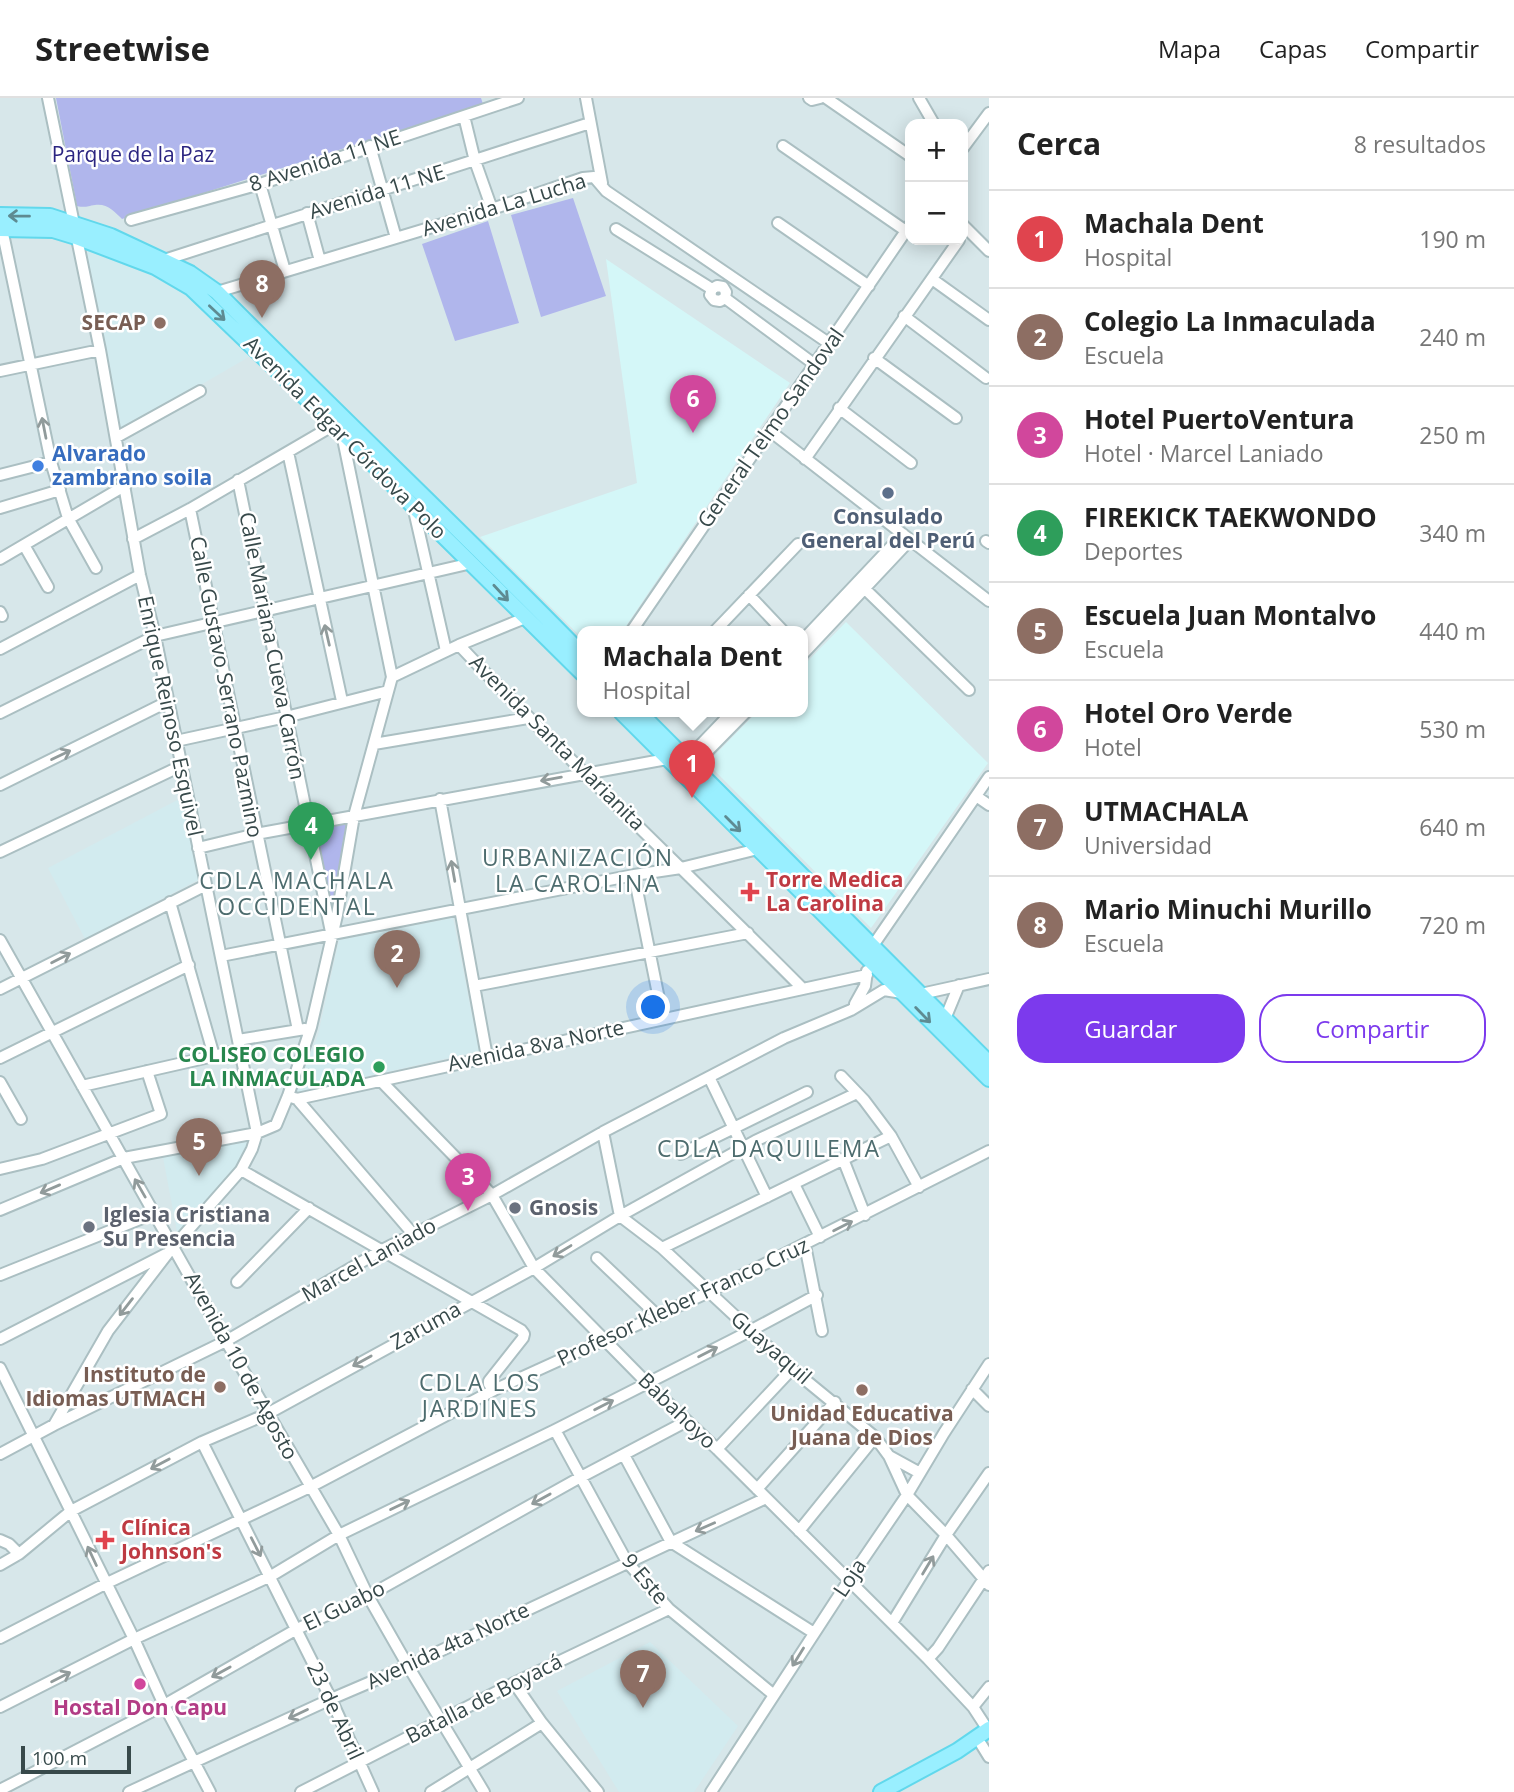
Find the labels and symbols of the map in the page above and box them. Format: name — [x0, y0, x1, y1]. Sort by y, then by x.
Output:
street label: 8 Avenida 11 NE — [246, 125, 404, 197]
park label: Parque de la Paz — [52, 140, 214, 168]
street label: Avenida 11 NE — [306, 159, 448, 225]
street label: Avenida La Lucha — [418, 166, 589, 242]
one-way arrow — [7, 209, 30, 222]
pin: 8 — [239, 260, 285, 318]
one-way arrow — [209, 304, 226, 321]
place label: SECAP — [82, 308, 146, 336]
marker: SECAP — [152, 315, 168, 331]
street label: General Telmo Sandoval — [690, 322, 850, 533]
street label: Avenida Edgar Córdova Polo — [238, 330, 453, 545]
pin: 6 — [670, 375, 716, 433]
one-way arrow — [37, 417, 50, 440]
place label: Alvarado zambrano soila — [52, 439, 212, 491]
marker: Alvarado zambrano soila — [30, 458, 46, 474]
marker: Consulado General del Perú — [880, 485, 896, 501]
place label: Consulado General del Perú — [801, 502, 975, 554]
street label: Calle Mariana Cueva Carrón — [233, 510, 313, 782]
street label: Calle Gustavo Serrano Pazmino — [184, 534, 270, 840]
one-way arrow — [493, 584, 510, 601]
street label: Enrique Reinoso Esquivel — [132, 593, 210, 839]
one-way arrow — [320, 624, 333, 647]
street label: Avenida Santa Marianita — [464, 648, 652, 836]
pin: 1 — [669, 740, 715, 798]
one-way arrow — [50, 747, 71, 761]
one-way arrow — [540, 773, 563, 786]
pin: 4 — [288, 802, 334, 860]
one-way arrow — [724, 815, 741, 832]
district label: URBANIZACIÓN LA CAROLINA — [482, 841, 674, 899]
one-way arrow — [446, 860, 459, 883]
district label: CDLA MACHALA OCCIDENTAL — [199, 864, 395, 922]
place label: Torre Medica La Carolina — [766, 865, 903, 917]
marker: Torre Medica La Carolina — [740, 882, 760, 902]
pin: 2 — [374, 930, 420, 988]
one-way arrow — [50, 950, 71, 964]
your location — [636, 990, 670, 1024]
one-way arrow — [914, 1006, 931, 1023]
street label: Avenida 8va Norte — [445, 1013, 627, 1077]
place label: COLISEO COLEGIO LA INMACULADA — [178, 1040, 366, 1092]
marker: COLISEO COLEGIO LA INMACULADA — [371, 1059, 387, 1075]
pin: 5 — [176, 1118, 222, 1176]
district label: CDLA DAQUILEMA — [657, 1132, 881, 1164]
pin: 3 — [445, 1153, 491, 1211]
one-way arrow — [133, 1178, 147, 1198]
one-way arrow — [40, 1183, 61, 1196]
place label: Gnosis — [529, 1193, 598, 1221]
place label: Iglesia Cristiana Su Presencia — [103, 1200, 270, 1252]
marker: Gnosis — [507, 1200, 523, 1216]
street label: Marcel Laniado — [296, 1211, 441, 1308]
one-way arrow — [832, 1218, 853, 1232]
marker: Iglesia Cristiana Su Presencia — [81, 1219, 97, 1235]
street label: Profesor Kleber Franco Cruz — [552, 1230, 813, 1372]
one-way arrow — [552, 1245, 572, 1259]
street label: Avenida 10 de Agosto — [179, 1267, 305, 1464]
street label: Zaruma — [385, 1294, 466, 1356]
one-way arrow — [119, 1297, 134, 1316]
street label: Guayaquil — [725, 1304, 818, 1390]
one-way arrow — [697, 1345, 718, 1359]
one-way arrow — [353, 1354, 373, 1368]
place label: Instituto de Idiomas UTMACH — [25, 1360, 206, 1412]
district label: CDLA LOS JARDINES — [419, 1366, 541, 1424]
street label: Babahoyo — [633, 1366, 723, 1455]
marker: Instituto de Idiomas UTMACH — [212, 1379, 228, 1395]
marker: Unidad Educativa Juana de Dios — [854, 1382, 870, 1398]
one-way arrow — [593, 1397, 614, 1411]
place label: Unidad Educativa Juana de Dios — [770, 1399, 954, 1451]
one-way arrow — [150, 1458, 171, 1472]
one-way arrow — [531, 1492, 551, 1506]
one-way arrow — [389, 1498, 410, 1512]
place label: Clínica Johnson's — [119, 1513, 222, 1565]
one-way arrow — [695, 1521, 716, 1534]
marker: Clínica Johnson's — [95, 1530, 115, 1550]
one-way arrow — [250, 1536, 263, 1557]
one-way arrow — [85, 1545, 98, 1567]
street label: 9 Este — [616, 1547, 675, 1610]
street label: Loja — [826, 1553, 872, 1602]
one-way arrow — [921, 1555, 935, 1575]
street label: El Guabo — [298, 1573, 389, 1637]
street label: Avenida 4ta Norte — [362, 1595, 534, 1695]
street label: Batalla de Boyacá — [400, 1647, 567, 1750]
one-way arrow — [791, 1647, 805, 1667]
pin: 7 — [620, 1650, 666, 1708]
street label: 23 de Abril — [301, 1657, 371, 1764]
one-way arrow — [211, 1666, 232, 1679]
one-way arrow — [50, 1669, 71, 1683]
marker: Hostal Don Capu — [132, 1676, 148, 1692]
place label: Hostal Don Capu — [53, 1693, 227, 1721]
one-way arrow — [288, 1708, 309, 1721]
scale bar — [21, 1743, 131, 1775]

